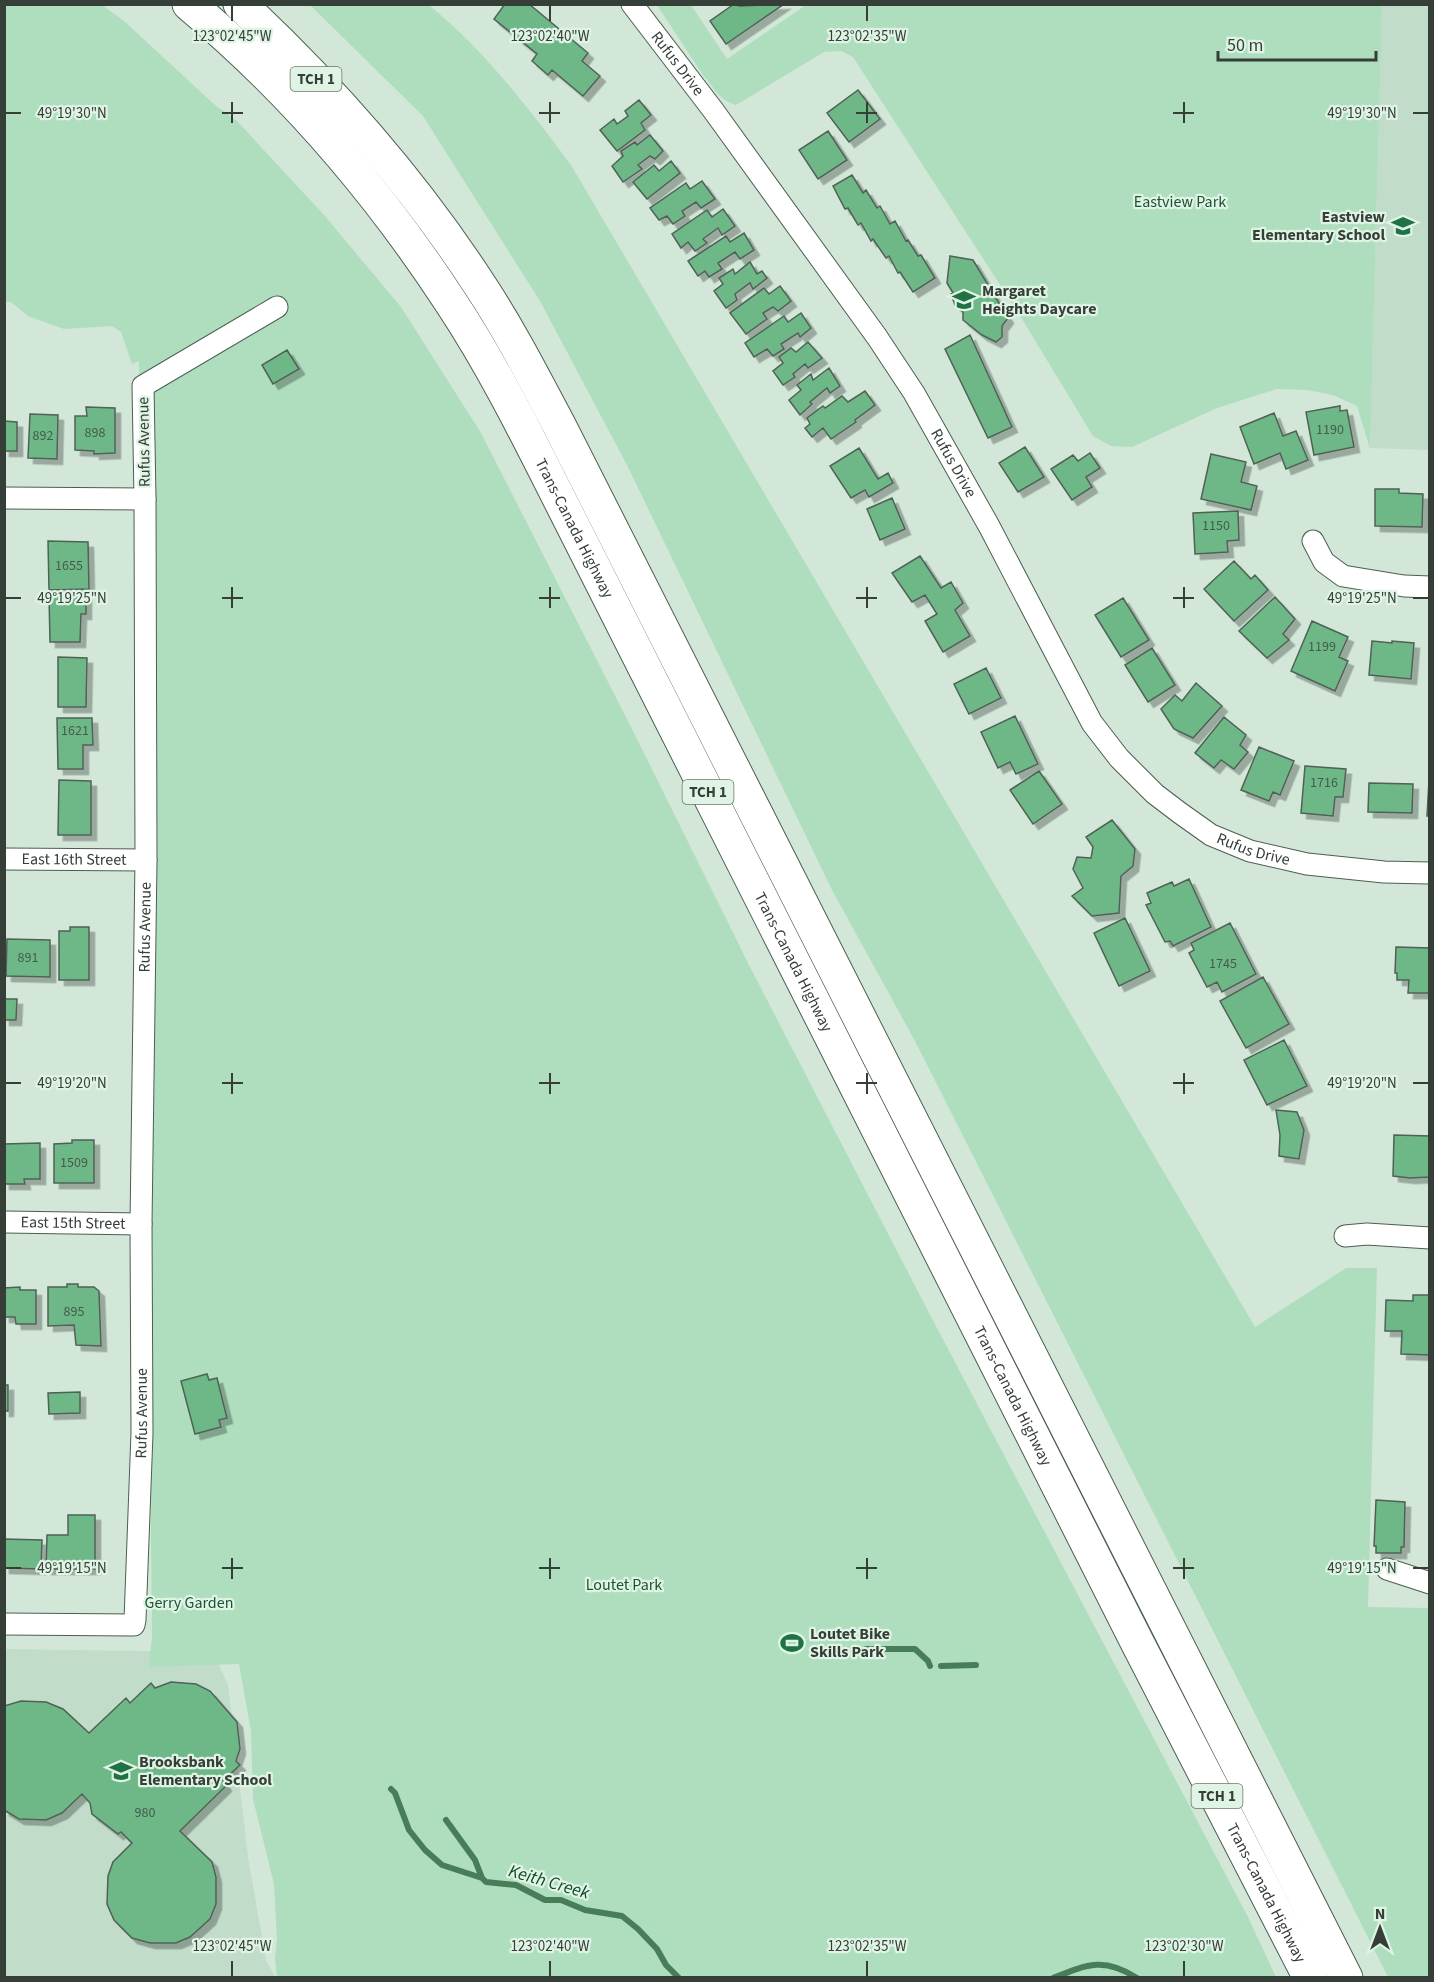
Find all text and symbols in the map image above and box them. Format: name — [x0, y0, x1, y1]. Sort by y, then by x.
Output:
scale bar — [1218, 24, 1376, 62]
text: 123°02'45"W — [192, 26, 272, 47]
text: 123°02'40"W — [510, 26, 590, 47]
text: 123°02'35"W — [827, 26, 907, 47]
street label: Rufus Drive — [646, 27, 709, 100]
text: 50 m — [1227, 33, 1263, 58]
road number: TCH 1 — [290, 67, 342, 91]
text: 49°19'30"N — [37, 103, 107, 124]
text: 49°19'30"N — [1327, 103, 1397, 124]
park label: Eastview Park — [1134, 191, 1226, 213]
place label: Eastview Elementary School — [1252, 206, 1386, 246]
school or university icon: Eastview Elementary School — [1390, 213, 1416, 239]
place label: Margaret Heights Daycare — [982, 280, 1096, 320]
school or university icon: Margaret Heights Daycare — [951, 287, 977, 313]
street label: Rufus Avenue — [132, 397, 156, 487]
house number: 1190 — [1316, 420, 1344, 440]
house number: 898 — [85, 423, 105, 443]
street label: Rufus Drive — [925, 425, 982, 502]
house number: 892 — [33, 426, 53, 446]
street label: Trans-Canada Highway — [530, 455, 619, 602]
house number: 1150 — [1202, 516, 1230, 536]
house number: 1655 — [55, 556, 83, 576]
text: 49°19'25"N — [37, 588, 107, 609]
text: 49°19'25"N — [1327, 588, 1397, 609]
house number: 1199 — [1308, 637, 1336, 657]
house number: 1621 — [61, 721, 89, 741]
house number: 1716 — [1310, 773, 1338, 793]
road number: TCH 1 — [682, 780, 734, 804]
street label: Rufus Drive — [1213, 827, 1292, 871]
street label: East 16th Street — [21, 848, 127, 871]
street label: Rufus Avenue — [133, 882, 157, 973]
street label: Trans-Canada Highway — [749, 888, 838, 1036]
house number: 891 — [18, 948, 38, 968]
house number: 1745 — [1209, 954, 1237, 974]
text: 49°19'20"N — [37, 1073, 107, 1094]
text: 49°19'20"N — [1327, 1073, 1397, 1094]
house number: 1509 — [60, 1153, 88, 1173]
street label: East 15th Street — [20, 1211, 126, 1235]
house number: 895 — [64, 1302, 84, 1322]
street label: Trans-Canada Highway — [968, 1322, 1057, 1470]
street label: Rufus Avenue — [130, 1368, 153, 1459]
text: 49°19'15"N — [37, 1558, 107, 1579]
text: 49°19'15"N — [1327, 1558, 1397, 1579]
park label: Loutet Park — [586, 1574, 662, 1596]
park label: Gerry Garden — [145, 1592, 233, 1614]
place label: Loutet Bike Skills Park — [810, 1623, 890, 1663]
sports icon: Loutet Bike Skills Park — [779, 1630, 805, 1656]
place label: Brooksbank Elementary School — [139, 1751, 272, 1791]
school or university icon: Brooksbank Elementary School — [108, 1758, 134, 1784]
road number: TCH 1 — [1192, 1784, 1242, 1808]
house number: 980 — [135, 1803, 155, 1823]
street label: Trans-Canada Highway — [1221, 1819, 1311, 1967]
water label: Keith Creek — [505, 1858, 593, 1906]
north arrow — [1350, 1898, 1410, 1958]
text: N — [1375, 1903, 1385, 1925]
text: 123°02'45"W — [192, 1936, 272, 1957]
text: 123°02'40"W — [510, 1936, 590, 1957]
text: 123°02'35"W — [827, 1936, 907, 1957]
text: 123°02'30"W — [1144, 1936, 1224, 1957]

